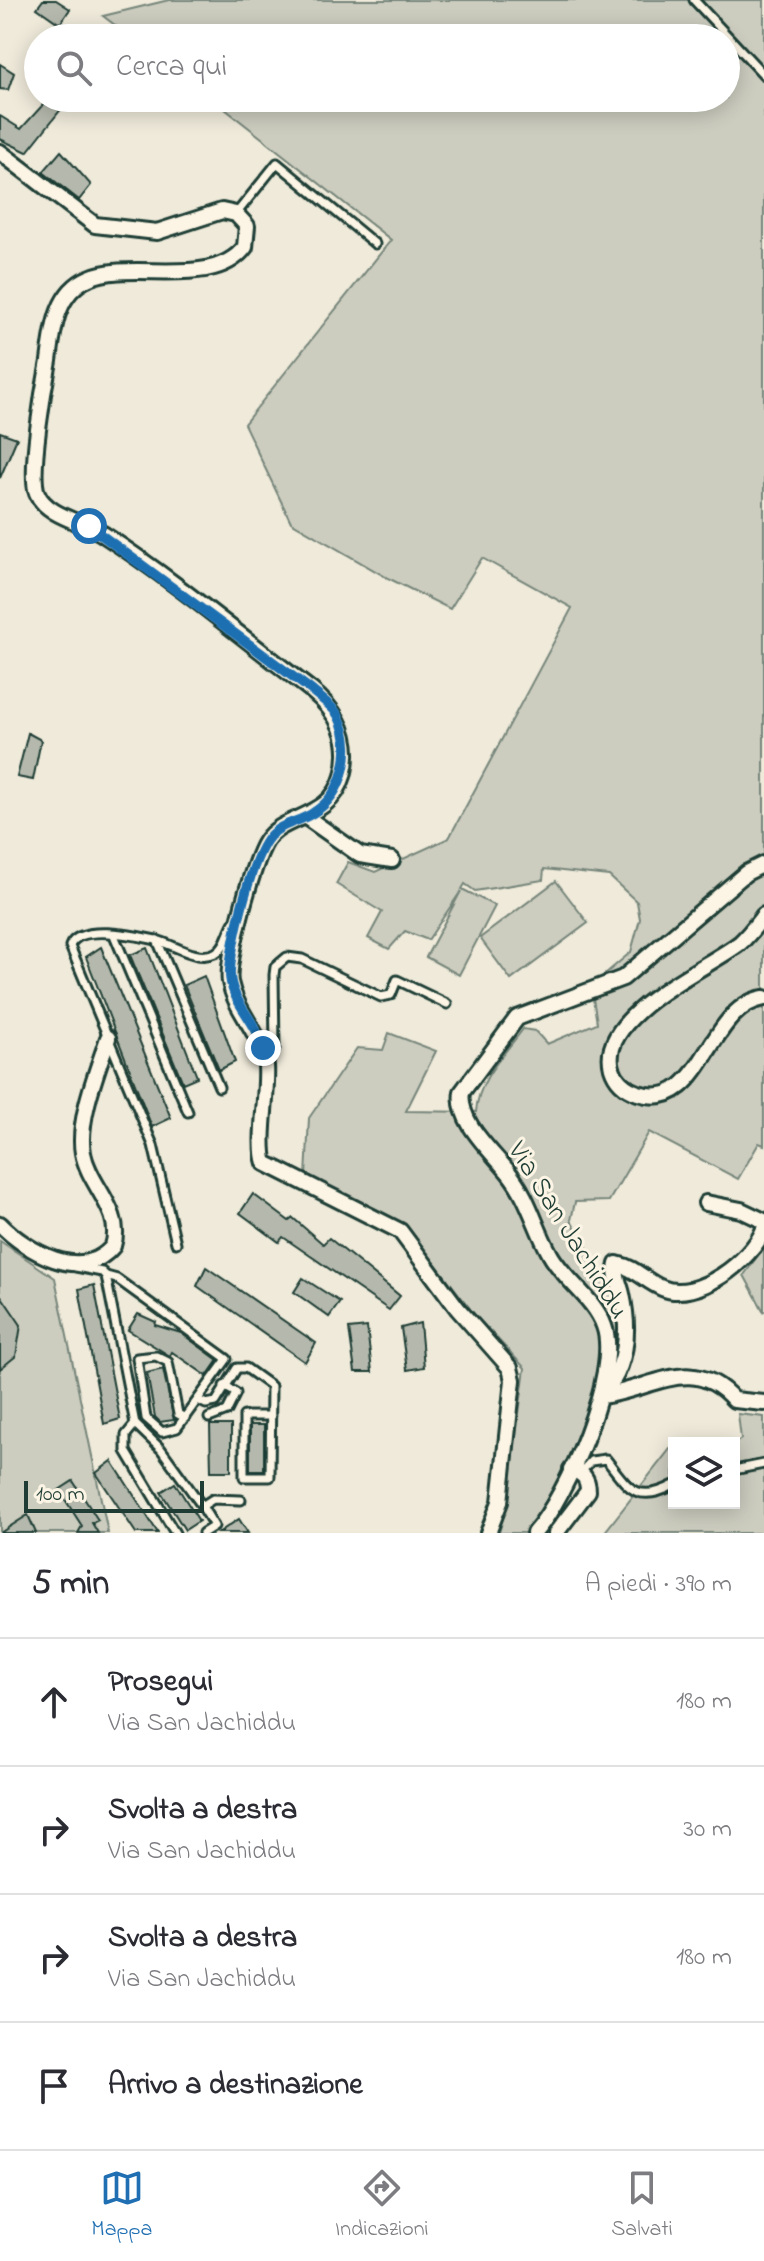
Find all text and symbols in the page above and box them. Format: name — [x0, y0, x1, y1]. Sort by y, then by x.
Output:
search box — [24, 24, 740, 112]
icon: search — [52, 46, 96, 90]
text: Cerca qui — [116, 46, 227, 90]
route start — [71, 508, 107, 544]
route end — [245, 1030, 281, 1066]
street label: Via San Jachiddu — [495, 1133, 638, 1328]
map controls — [668, 1437, 740, 1509]
button: layers — [668, 1437, 740, 1509]
scale bar — [24, 1477, 204, 1513]
text: 100 m — [36, 1479, 85, 1511]
text: 5 min — [32, 1560, 109, 1610]
text: A piedi · 390 m — [585, 1566, 732, 1604]
text: Prosegui — [108, 1661, 213, 1705]
icon: ahead — [32, 1680, 76, 1724]
text: 180 m — [676, 1683, 732, 1721]
text: Via San Jachiddu — [108, 1705, 296, 1743]
text: Svolta a destra — [108, 1789, 297, 1833]
icon: right — [32, 1808, 76, 1852]
text: 30 m — [683, 1811, 732, 1849]
text: Via San Jachiddu — [108, 1833, 296, 1871]
text: Svolta a destra — [108, 1917, 297, 1961]
icon: right — [32, 1936, 76, 1980]
text: 180 m — [676, 1939, 732, 1977]
text: Via San Jachiddu — [108, 1961, 296, 1999]
icon: arrive — [32, 2064, 76, 2108]
text: Arrivo a destinazione — [108, 2064, 363, 2108]
tab: Mappa — [91, 2166, 152, 2246]
tab: Indicazioni — [335, 2166, 429, 2246]
tab: Salvati — [611, 2166, 673, 2246]

